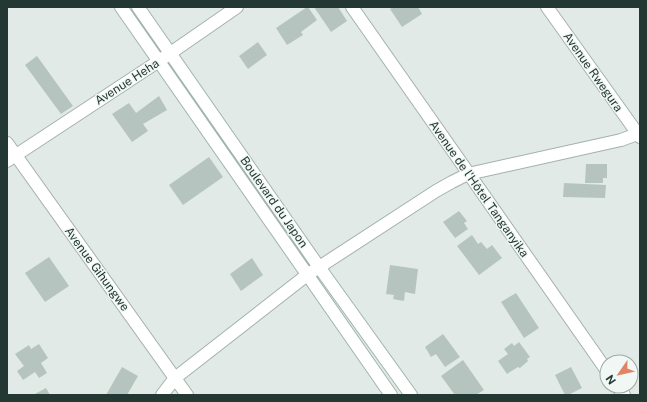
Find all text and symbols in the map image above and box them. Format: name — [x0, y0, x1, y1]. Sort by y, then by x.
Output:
street label: Avenue Rwegura — [560, 30, 626, 114]
street label: Avenue Heha — [92, 56, 162, 108]
street label: Avenue de l'Hôtel Tanganyika — [426, 118, 532, 260]
street label: Boulevard du Japon — [237, 154, 311, 250]
street label: Avenue Gihungwe — [62, 224, 132, 314]
north arrow — [599, 354, 639, 394]
text: N — [603, 373, 618, 387]

